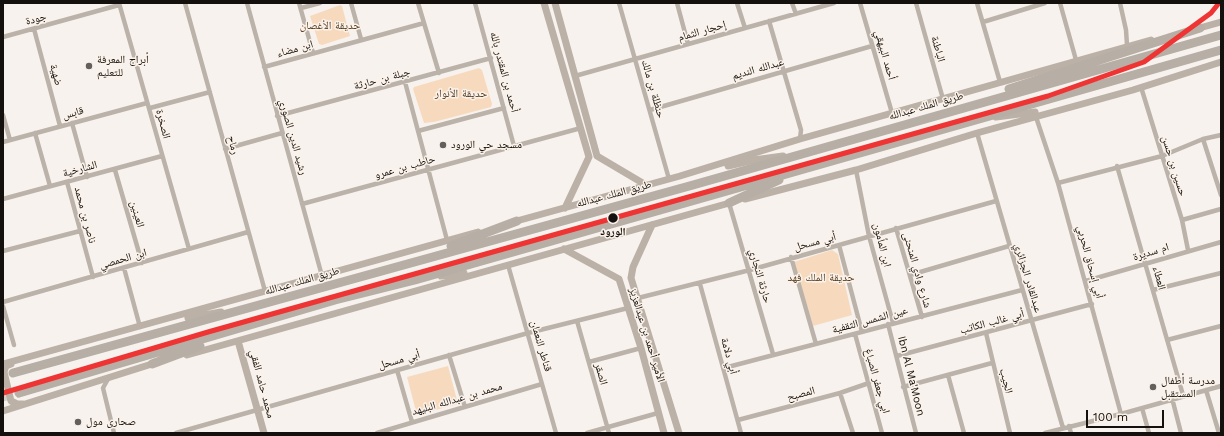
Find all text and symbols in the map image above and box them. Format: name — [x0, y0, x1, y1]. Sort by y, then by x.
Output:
street label: جودة — [24, 10, 48, 28]
street label: إحجار الثمام — [676, 18, 728, 44]
park label: حديقة الأغصان — [300, 19, 360, 33]
street label: أحمد البيهقي — [872, 29, 898, 81]
street label: أحمد بن المقتدر بالله — [487, 30, 521, 114]
street label: الباطنة — [928, 34, 948, 64]
street label: ابن مضاء — [275, 38, 315, 60]
place label: أبراج المعرفة للتعليم — [97, 53, 149, 79]
street label: عبدالله النديم — [731, 55, 785, 83]
street label: حنظلة بن مالك — [638, 58, 668, 120]
marker: أبراج المعرفة للتعليم — [84, 61, 94, 71]
street label: ضهية — [47, 63, 65, 87]
street label: جبلة بن حارثة — [352, 65, 412, 93]
park label: حديقة الأنوار — [435, 87, 487, 101]
street label: طريق الملك عبدالله — [887, 89, 965, 123]
street label: رشيد الدين الصوري — [276, 98, 310, 176]
street label: قابس — [61, 104, 85, 122]
street label: الصخرة — [153, 108, 173, 140]
street label: رماح — [224, 134, 242, 156]
street label: حسين بن حسن — [1159, 134, 1189, 198]
place label: مسجد حي الورود — [451, 138, 522, 152]
marker: مسجد حي الورود — [438, 140, 448, 150]
street label: حاطب بن عمرو — [373, 152, 437, 182]
street label: الشارخية — [61, 158, 99, 180]
street label: طريق الملك عبدالله — [575, 178, 653, 210]
street label: ناصر بن محمد — [71, 185, 99, 245]
street label: العينين — [127, 199, 147, 229]
marker: الورود — [606, 211, 620, 225]
street label: ابن المأمون — [870, 222, 894, 268]
street label: أبي إسحاق الحربي — [1074, 224, 1106, 300]
place label: الورود — [600, 225, 626, 239]
street label: أبي مسحل — [792, 230, 838, 254]
street label: شارع وادي المنحنى — [900, 231, 934, 309]
street label: ام سديرة — [1131, 240, 1171, 264]
street label: عبدالقادر الجزائري — [1011, 242, 1045, 314]
street label: ابن الحمصي — [98, 246, 148, 272]
street label: حارثة النجاري — [746, 247, 774, 305]
street label: طريق الملك عبدالله — [263, 264, 341, 298]
street label: العطاء — [1150, 265, 1168, 291]
park label: حديقة الملك فهد — [787, 271, 855, 285]
street label: الأمير أحمد بن عبدالعزيز — [626, 286, 668, 384]
street label: عين الشمس الثقفية — [831, 304, 909, 336]
street label: أبي غالب الكاتب — [958, 307, 1026, 337]
street label: قناطر النعمان — [527, 319, 555, 373]
street label: Ibn Al Ma'Moon — [895, 335, 927, 417]
street label: أبي دلامة — [718, 336, 740, 376]
street label: ابي جعفر الصباغ — [861, 347, 893, 415]
street label: محمد حامد الفقي — [246, 348, 278, 420]
street label: أبي مسحل — [376, 348, 422, 372]
street label: الصقر — [592, 362, 610, 386]
street label: الجيب — [997, 367, 1015, 395]
place label: مدرسة أطفال المستقبل — [1161, 374, 1215, 400]
street label: محمد بن عبدالله البليهد — [410, 380, 504, 418]
marker: مدرسة أطفال المستقبل — [1148, 382, 1158, 392]
street label: المصبح — [785, 384, 817, 404]
scale bar — [1088, 402, 1166, 428]
text: 100 m — [1093, 410, 1128, 424]
place label: صحارى مول — [86, 415, 136, 429]
marker: صحارى مول — [73, 417, 83, 427]

